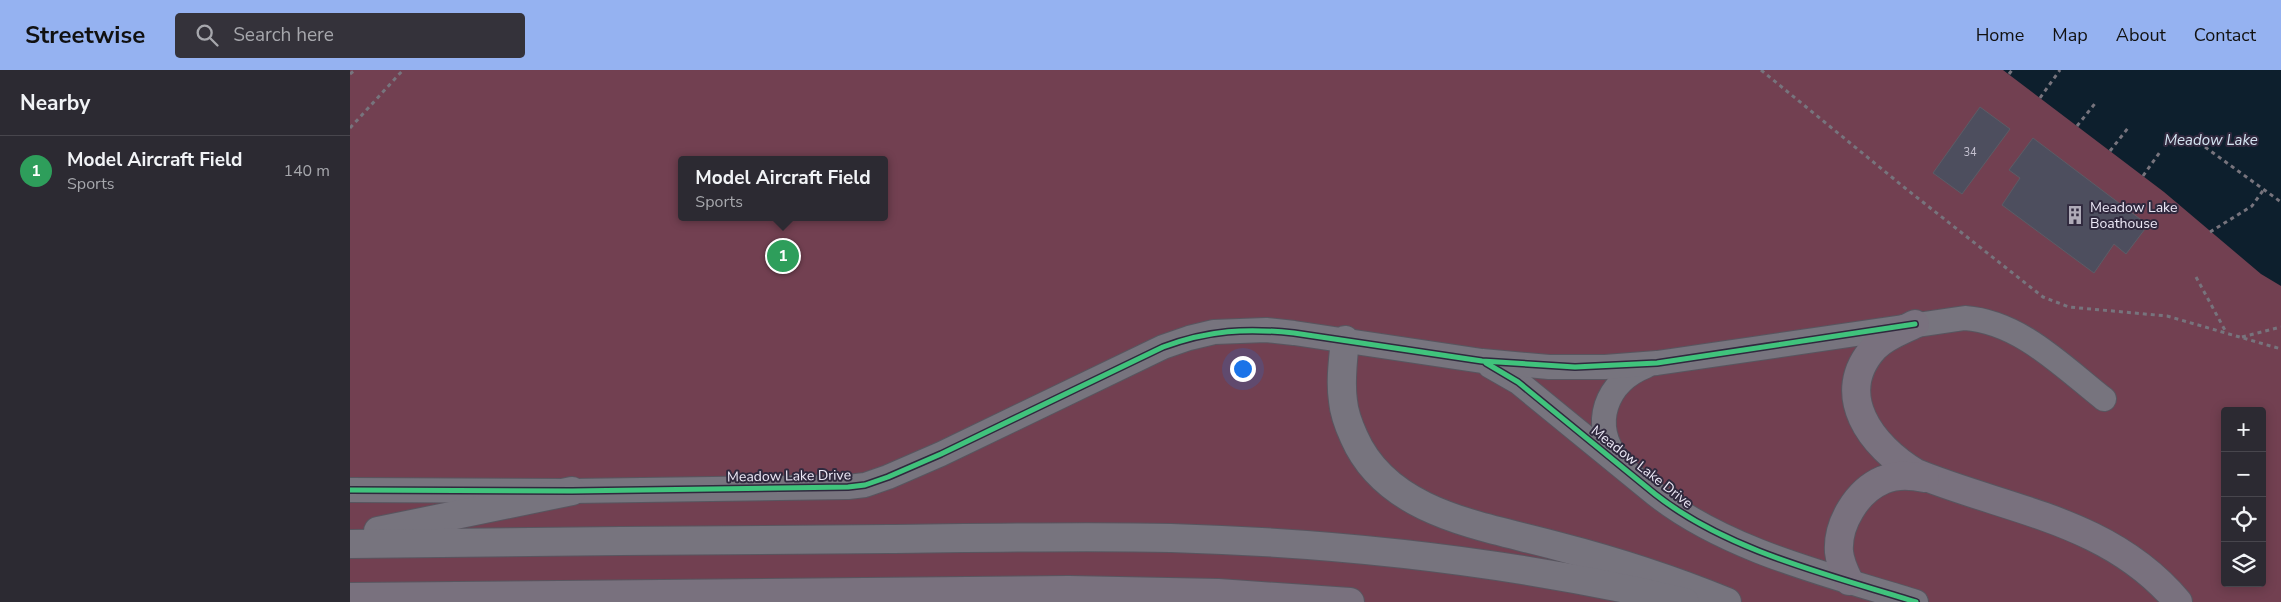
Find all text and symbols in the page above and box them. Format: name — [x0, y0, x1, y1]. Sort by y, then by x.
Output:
search box — [175, 13, 525, 58]
text: Streetwise — [25, 19, 145, 51]
icon: search — [193, 21, 221, 49]
text: Search here — [233, 22, 334, 48]
text: Home — [1976, 23, 2024, 47]
text: Map — [2052, 23, 2088, 47]
text: About — [2116, 23, 2166, 47]
text: Contact — [2194, 23, 2256, 47]
text: Nearby — [20, 89, 90, 117]
water label: Meadow Lake — [2164, 130, 2258, 150]
house number: 34 — [1963, 145, 1977, 160]
text: Model Aircraft Field — [67, 147, 242, 173]
popup — [678, 156, 888, 221]
text: 1 — [31, 160, 41, 182]
text: 140 m — [283, 160, 330, 182]
text: Model Aircraft Field — [695, 165, 871, 191]
text: Sports — [67, 173, 115, 195]
text: Sports — [695, 191, 743, 213]
place label: Meadow Lake Boathouse — [2090, 198, 2177, 233]
building icon: Meadow Lake Boathouse — [2064, 204, 2086, 226]
pin: 1 — [767, 237, 799, 275]
your location — [1230, 356, 1256, 382]
map controls — [2221, 407, 2266, 587]
button: + — [2221, 407, 2266, 452]
street label: Meadow Lake Drive — [1587, 421, 1697, 513]
button: − — [2221, 452, 2266, 497]
street label: Meadow Lake Drive — [727, 465, 851, 487]
button: locate — [2221, 497, 2266, 542]
button: layers — [2221, 542, 2266, 587]

